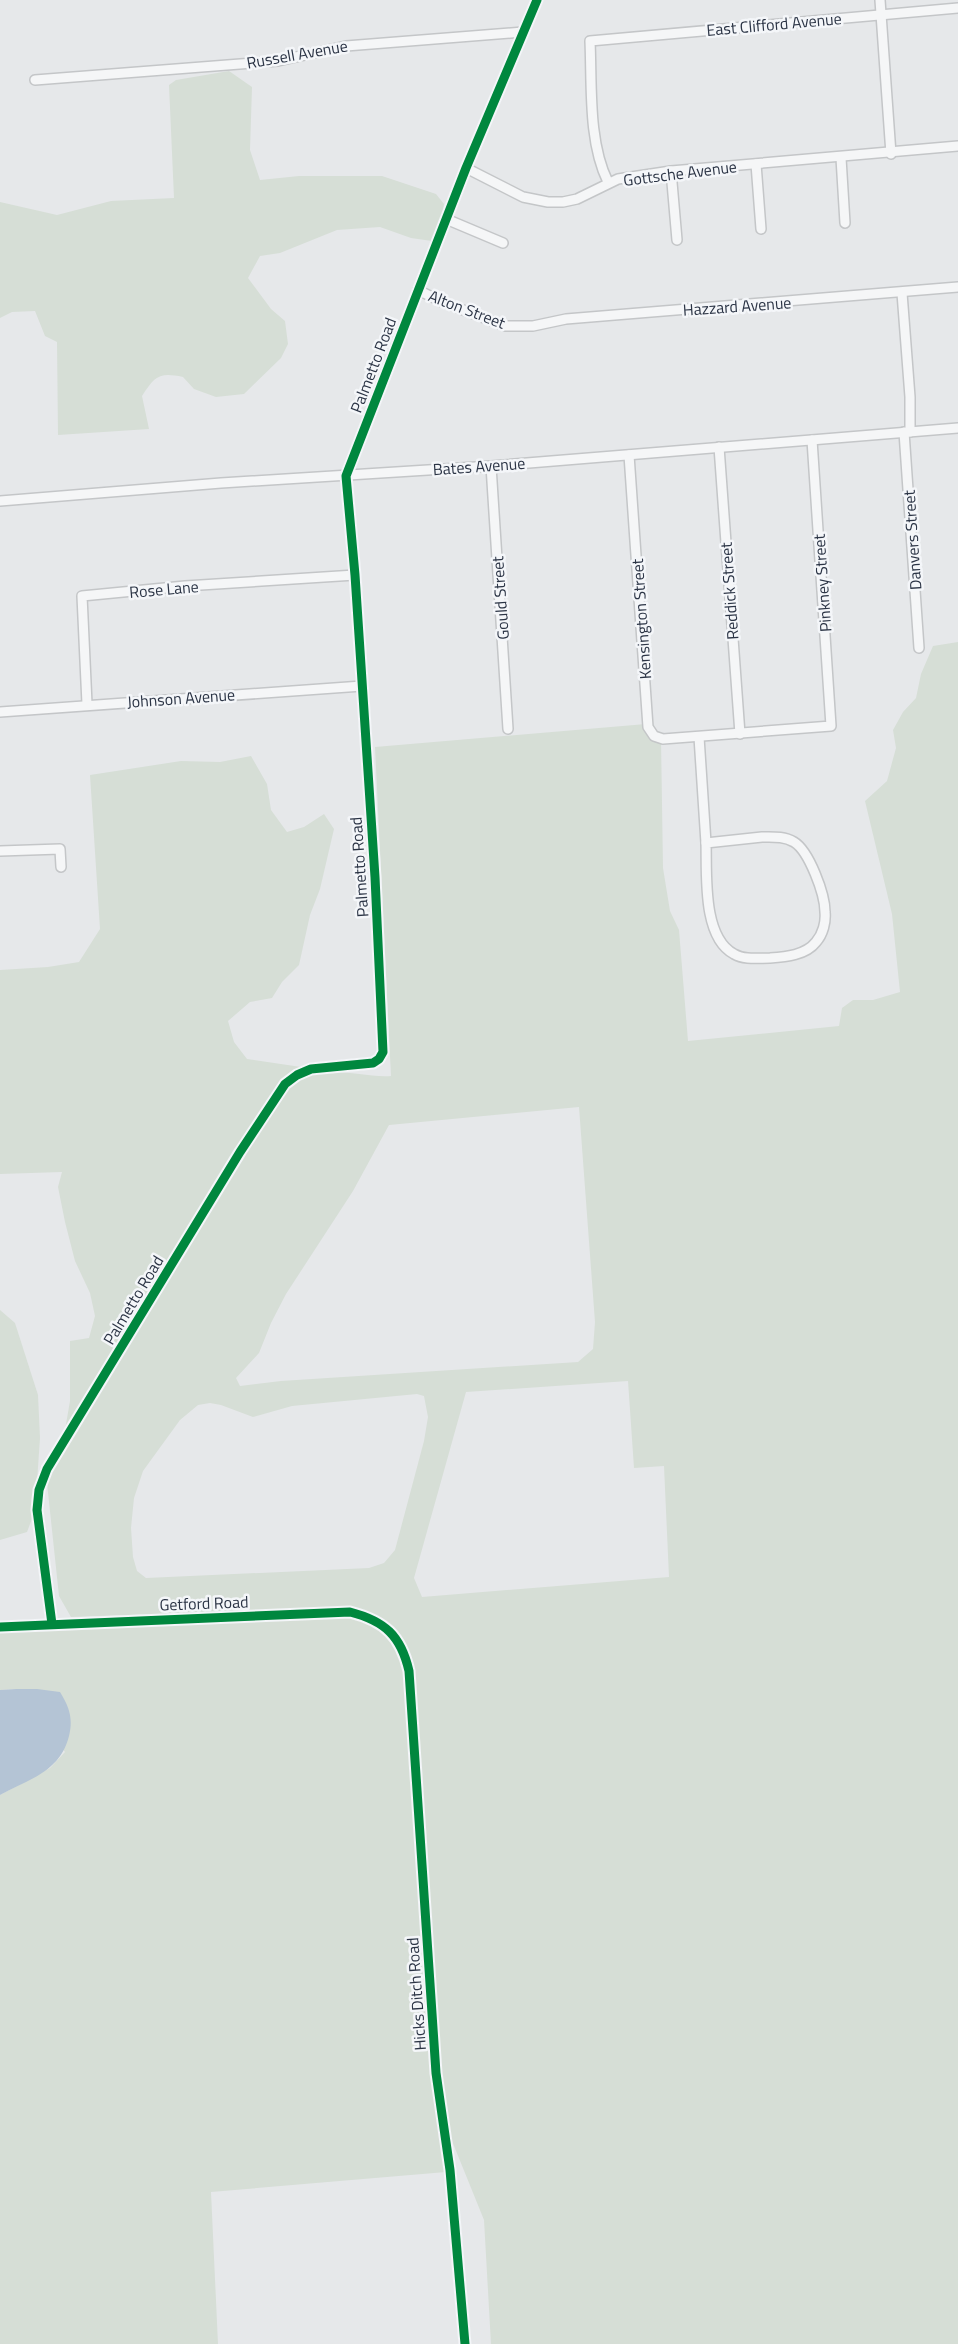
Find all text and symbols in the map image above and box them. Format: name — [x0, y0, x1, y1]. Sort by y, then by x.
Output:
street label: East Clifford Avenue — [705, 6, 843, 42]
street label: Russell Avenue — [245, 33, 349, 75]
street label: Gottsche Avenue — [622, 154, 738, 192]
street label: Alton Street — [425, 283, 509, 335]
street label: Hazzard Avenue — [682, 290, 792, 322]
street label: Palmetto Road — [344, 314, 402, 416]
street label: Bates Avenue — [432, 451, 526, 481]
street label: Danvers Street — [897, 489, 927, 591]
street label: Pinkney Street — [807, 533, 837, 633]
street label: Reddick Street — [714, 541, 744, 641]
street label: Gould Street — [485, 555, 515, 641]
street label: Kensington Street — [625, 558, 657, 680]
street label: Rose Lane — [128, 574, 200, 604]
street label: Johnson Avenue — [126, 682, 236, 714]
street label: Palmetto Road — [344, 816, 374, 918]
street label: Palmetto Road — [97, 1251, 169, 1349]
street label: Getford Road — [159, 1589, 249, 1617]
street label: Hicks Ditch Road — [400, 1937, 432, 2051]

